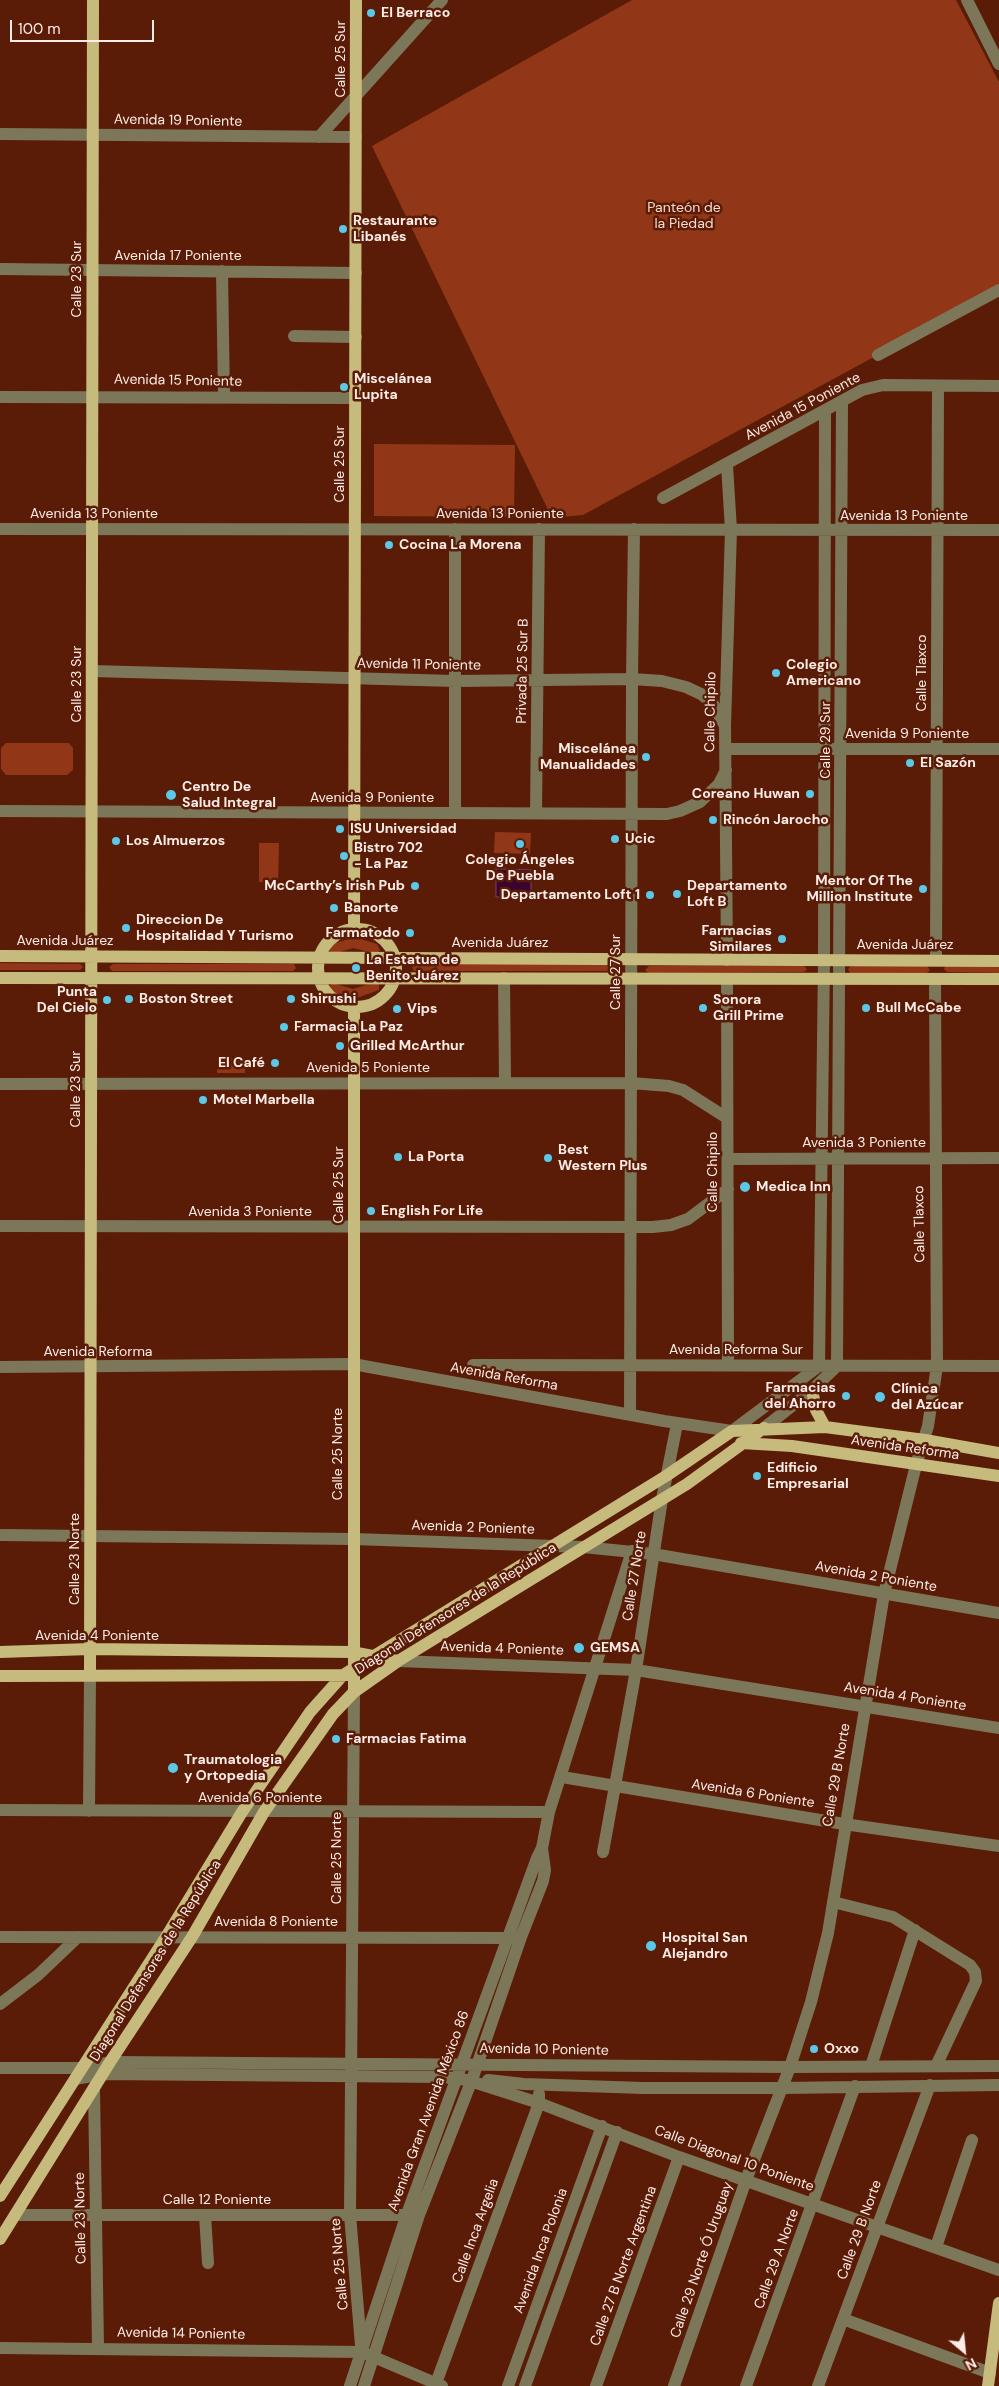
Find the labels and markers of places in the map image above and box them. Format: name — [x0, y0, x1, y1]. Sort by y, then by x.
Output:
place label: El Berraco — [381, 5, 450, 21]
marker: El Berraco — [365, 7, 377, 19]
place label: Restaurante Libanés — [353, 213, 437, 246]
marker: Restaurante Libanés — [337, 223, 349, 235]
place label: Miscelánea Lupita — [354, 371, 432, 404]
marker: Miscelánea Lupita — [338, 381, 350, 393]
place label: Cocina La Morena — [399, 537, 521, 553]
marker: Cocina La Morena — [383, 539, 395, 551]
place label: Colegio Americano — [786, 657, 861, 690]
marker: Colegio Americano — [770, 667, 782, 679]
place label: Miscelánea Manualidades — [540, 741, 636, 774]
marker: Miscelánea Manualidades — [640, 751, 652, 763]
place label: El Sazón — [920, 755, 976, 771]
marker: El Sazón — [904, 757, 916, 769]
place label: Centro De Salud Integral — [182, 779, 276, 812]
place label: Coreano Huwan — [692, 786, 800, 802]
marker: Centro De Salud Integral — [164, 788, 178, 802]
marker: Coreano Huwan — [804, 788, 816, 800]
place label: Rincón Jarocho — [723, 812, 829, 828]
marker: Rincón Jarocho — [707, 814, 719, 826]
place label: ISU Universidad — [350, 821, 457, 837]
marker: ISU Universidad — [334, 823, 346, 835]
place label: Ucic — [625, 831, 655, 847]
place label: Los Almuerzos — [126, 833, 225, 849]
marker: Ucic — [609, 833, 621, 845]
marker: Los Almuerzos — [110, 835, 122, 847]
marker: Colegio Ángeles De Puebla — [514, 838, 526, 850]
place label: Bistro 702 - La Paz — [354, 840, 423, 872]
marker: Bistro 702 - La Paz — [338, 850, 350, 862]
place label: Colegio Ángeles De Puebla — [465, 852, 575, 884]
place label: Mentor Of The Million Institute — [806, 873, 913, 906]
place label: McCarthy’s Irish Pub — [264, 878, 405, 894]
place label: Departamento Loft B — [687, 878, 787, 910]
marker: McCarthy’s Irish Pub — [409, 880, 421, 892]
marker: Mentor Of The Million Institute — [917, 883, 929, 895]
place label: Departamento Loft 1 — [501, 887, 640, 903]
marker: Departamento Loft B — [671, 888, 683, 900]
marker: Departamento Loft 1 — [644, 889, 656, 901]
place label: Banorte — [344, 900, 398, 916]
marker: Banorte — [328, 902, 340, 914]
place label: Direccion De Hospitalidad Y Turismo — [136, 912, 294, 944]
marker: Direccion De Hospitalidad Y Turismo — [120, 922, 132, 934]
place label: Farmacias Similares — [702, 923, 772, 956]
place label: Farmatodo — [325, 925, 400, 941]
marker: Farmatodo — [404, 927, 416, 939]
marker: Farmacias Similares — [776, 933, 788, 945]
place label: La Estatua de Benito Juárez — [366, 952, 459, 984]
marker: La Estatua de Benito Juárez — [350, 962, 362, 974]
place label: Punta Del Cielo — [37, 984, 97, 1016]
place label: Boston Street — [139, 991, 233, 1007]
place label: Shirushi — [301, 991, 356, 1007]
place label: Sonora Grill Prime — [713, 992, 784, 1024]
marker: Boston Street — [123, 993, 135, 1005]
marker: Shirushi — [285, 993, 297, 1005]
marker: Punta Del Cielo — [101, 994, 113, 1006]
place label: Bull McCabe — [876, 1000, 961, 1016]
place label: Vips — [407, 1001, 437, 1017]
marker: Sonora Grill Prime — [697, 1002, 709, 1014]
marker: Bull McCabe — [860, 1002, 872, 1014]
marker: Vips — [391, 1003, 403, 1015]
place label: Farmacia La Paz — [294, 1019, 403, 1035]
marker: Farmacia La Paz — [278, 1021, 290, 1033]
place label: Grilled McArthur — [350, 1038, 464, 1054]
marker: Grilled McArthur — [334, 1040, 346, 1052]
place label: El Café — [218, 1055, 265, 1071]
marker: El Café — [269, 1057, 281, 1069]
place label: Motel Marbella — [213, 1092, 315, 1108]
marker: Motel Marbella — [197, 1094, 209, 1106]
place label: Best Western Plus — [558, 1142, 648, 1174]
place label: La Porta — [408, 1149, 464, 1165]
marker: La Porta — [392, 1151, 404, 1163]
marker: Best Western Plus — [542, 1152, 554, 1164]
place label: Medica Inn — [756, 1179, 831, 1195]
marker: Medica Inn — [738, 1180, 752, 1194]
place label: English For Life — [381, 1203, 483, 1219]
marker: English For Life — [365, 1205, 377, 1217]
place label: Farmacias del Ahorro — [764, 1380, 836, 1412]
place label: Clínica del Azúcar — [891, 1381, 963, 1414]
marker: Farmacias del Ahorro — [840, 1390, 852, 1402]
marker: Clínica del Azúcar — [873, 1390, 887, 1404]
place label: Edificio Empresarial — [767, 1460, 849, 1492]
marker: Edificio Empresarial — [751, 1470, 763, 1482]
place label: GEMSA — [590, 1640, 640, 1656]
marker: GEMSA — [572, 1641, 586, 1655]
place label: Farmacias Fatima — [346, 1731, 466, 1747]
marker: Farmacias Fatima — [330, 1733, 342, 1745]
place label: Traumatologia y Ortopedia — [184, 1752, 282, 1784]
marker: Traumatologia y Ortopedia — [166, 1761, 180, 1775]
place label: Hospital San Alejandro — [662, 1930, 748, 1962]
marker: Hospital San Alejandro — [644, 1939, 658, 1953]
place label: Oxxo — [824, 2041, 859, 2057]
marker: Oxxo — [808, 2043, 820, 2055]

